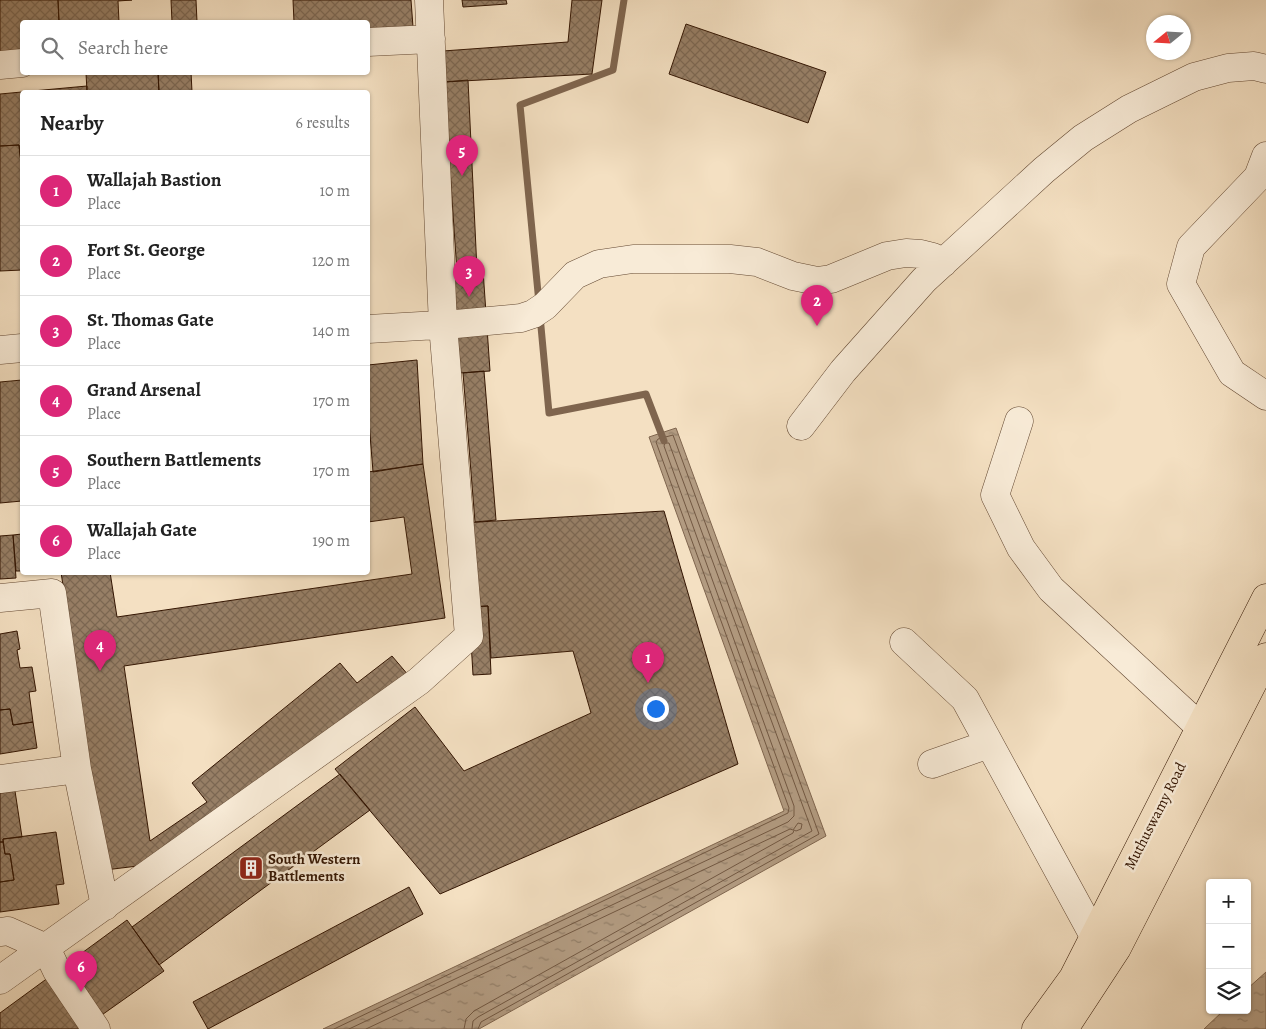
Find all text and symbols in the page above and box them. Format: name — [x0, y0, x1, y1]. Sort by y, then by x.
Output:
north arrow — [1146, 15, 1191, 60]
search box — [20, 20, 370, 75]
icon: search — [38, 34, 66, 62]
text: Search here — [78, 35, 168, 61]
text: Nearby — [40, 109, 103, 137]
text: 6 results — [296, 112, 350, 134]
pin: 5 — [446, 135, 478, 176]
text: Wallajah Bastion — [87, 167, 221, 193]
text: 1 — [53, 180, 59, 202]
text: 10 m — [320, 180, 350, 202]
text: Place — [87, 193, 121, 215]
text: Fort St. George — [87, 237, 205, 263]
text: 2 — [52, 250, 60, 272]
text: 120 m — [312, 250, 350, 272]
pin: 3 — [453, 256, 485, 297]
text: Place — [87, 263, 121, 285]
pin: 2 — [801, 285, 833, 326]
text: St. Thomas Gate — [87, 307, 214, 333]
text: 3 — [53, 320, 59, 342]
text: 140 m — [312, 320, 350, 342]
text: Place — [87, 333, 121, 355]
text: Grand Arsenal — [87, 377, 201, 403]
text: 4 — [52, 390, 60, 412]
text: 170 m — [313, 390, 350, 412]
text: Place — [87, 403, 121, 425]
text: Southern Battlements — [87, 447, 261, 473]
text: 5 — [53, 460, 59, 482]
text: 170 m — [313, 460, 350, 482]
text: Place — [87, 473, 121, 495]
text: Wallajah Gate — [87, 517, 197, 543]
text: 6 — [52, 530, 60, 552]
text: 190 m — [312, 530, 350, 552]
text: Place — [87, 543, 121, 565]
pin: 4 — [84, 630, 116, 671]
pin: 1 — [632, 642, 664, 683]
your location — [643, 696, 669, 722]
street label: Muthuswamy Road — [1119, 758, 1191, 873]
place label: South Western Battlements — [268, 849, 361, 886]
building icon: South Western Battlements — [238, 855, 264, 881]
map controls — [1206, 879, 1251, 1014]
button: + — [1206, 879, 1251, 924]
button: − — [1206, 924, 1251, 969]
pin: 6 — [65, 951, 97, 992]
button: layers — [1206, 969, 1251, 1014]

